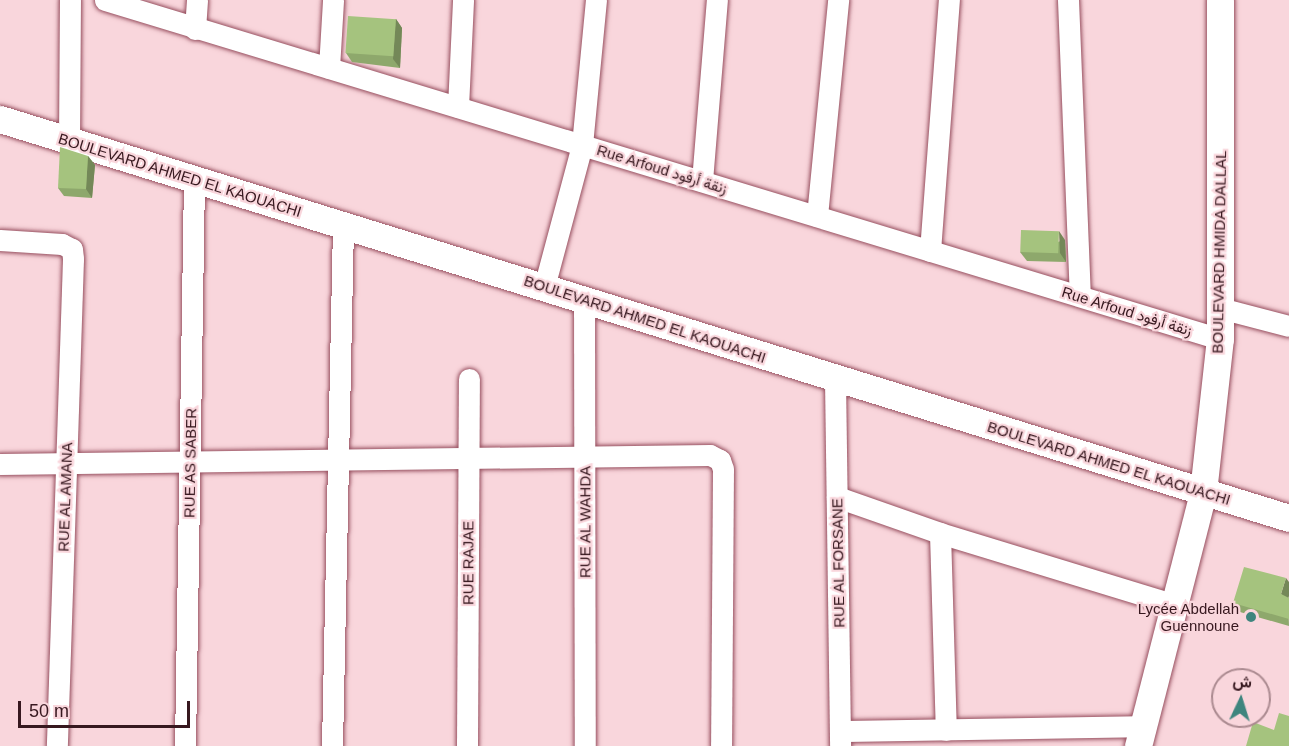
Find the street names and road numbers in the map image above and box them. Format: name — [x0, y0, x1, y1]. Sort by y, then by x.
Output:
street label: BOULEVARD AHMED EL KAOUACHI — [56, 129, 304, 221]
street label: Rue Arfoud زنقة أرفود — [594, 140, 730, 198]
street label: BOULEVARD HMIDA DALLAL — [1208, 150, 1230, 354]
street label: BOULEVARD AHMED EL KAOUACHI — [521, 271, 769, 367]
street label: Rue Arfoud زنقة أرفود — [1059, 282, 1195, 340]
street label: RUE AS SABER — [180, 407, 200, 519]
street label: BOULEVARD AHMED EL KAOUACHI — [985, 417, 1233, 509]
street label: RUE AL AMANA — [54, 441, 76, 553]
street label: RUE AL WAHDA — [576, 465, 594, 579]
street label: RUE AL FORSANE — [828, 497, 848, 629]
street label: RUE RAJAE — [459, 521, 477, 605]

